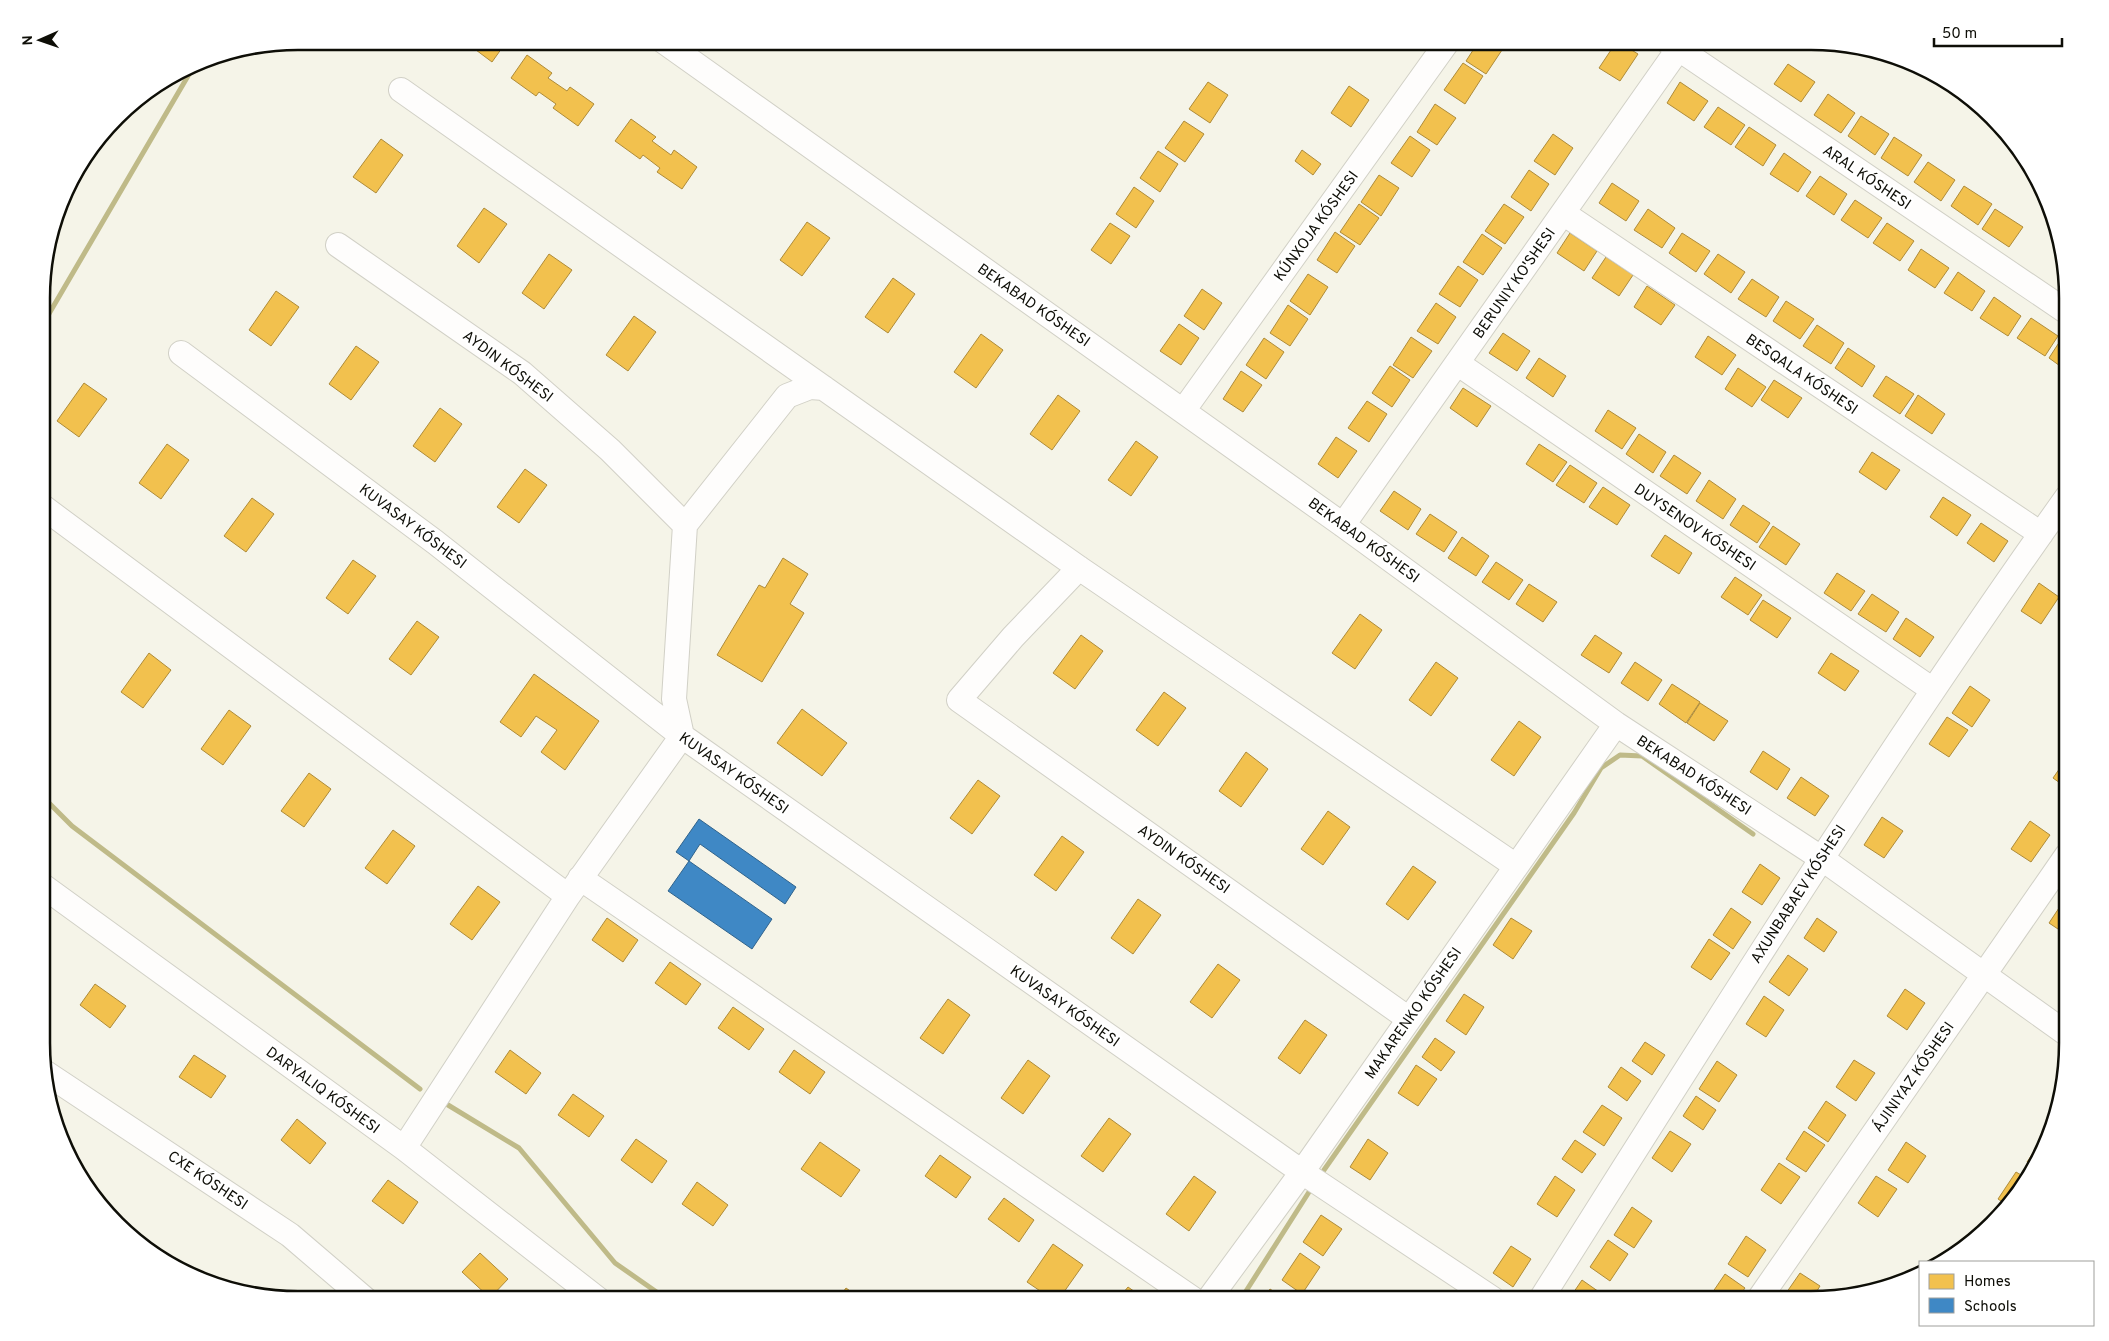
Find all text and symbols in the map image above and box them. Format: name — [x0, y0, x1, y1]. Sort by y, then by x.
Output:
north arrow — [15, 15, 65, 65]
scale bar — [1934, 15, 2062, 47]
text: 50 m — [1942, 25, 1977, 44]
text: N — [20, 35, 37, 46]
street label: ARAL KÓSHESI — [1818, 140, 1915, 215]
street label: KÚNXOJA KÓSHESI — [1269, 167, 1364, 286]
street label: BERUNIY KO'SHESI — [1470, 225, 1561, 343]
street label: BEKABAD KÓSHESI — [973, 259, 1094, 352]
street label: AYDIN KÓSHESI — [458, 325, 557, 407]
street label: BESQALA KÓSHESI — [1741, 329, 1862, 420]
street label: KUVASAY KÓSHESI — [355, 479, 471, 574]
street label: DUYSENOV KÓSHESI — [1630, 479, 1760, 576]
street label: BEKABAD KÓSHESI — [1304, 493, 1424, 588]
street label: KUVASAY KÓSHESI — [675, 728, 793, 819]
street label: BEKABAD KÓSHESI — [1632, 730, 1755, 820]
street label: AYDIN KÓSHESI — [1133, 820, 1234, 899]
street label: AXUNBABAEV KÓSHESI — [1746, 821, 1851, 968]
street label: MAKARENKO KÓSHESI — [1360, 943, 1467, 1083]
street label: KUVASAY KÓSHESI — [1006, 961, 1124, 1052]
street label: ÁJINIYAZ KÓSHESI — [1867, 1018, 1959, 1137]
street label: DARYALIQ KÓSHESI — [261, 1042, 384, 1139]
street label: CXE KÓSHESI — [163, 1146, 252, 1215]
legend — [1919, 1261, 2094, 1326]
text: Homes — [1964, 1273, 2011, 1292]
text: Schools — [1964, 1298, 2017, 1317]

